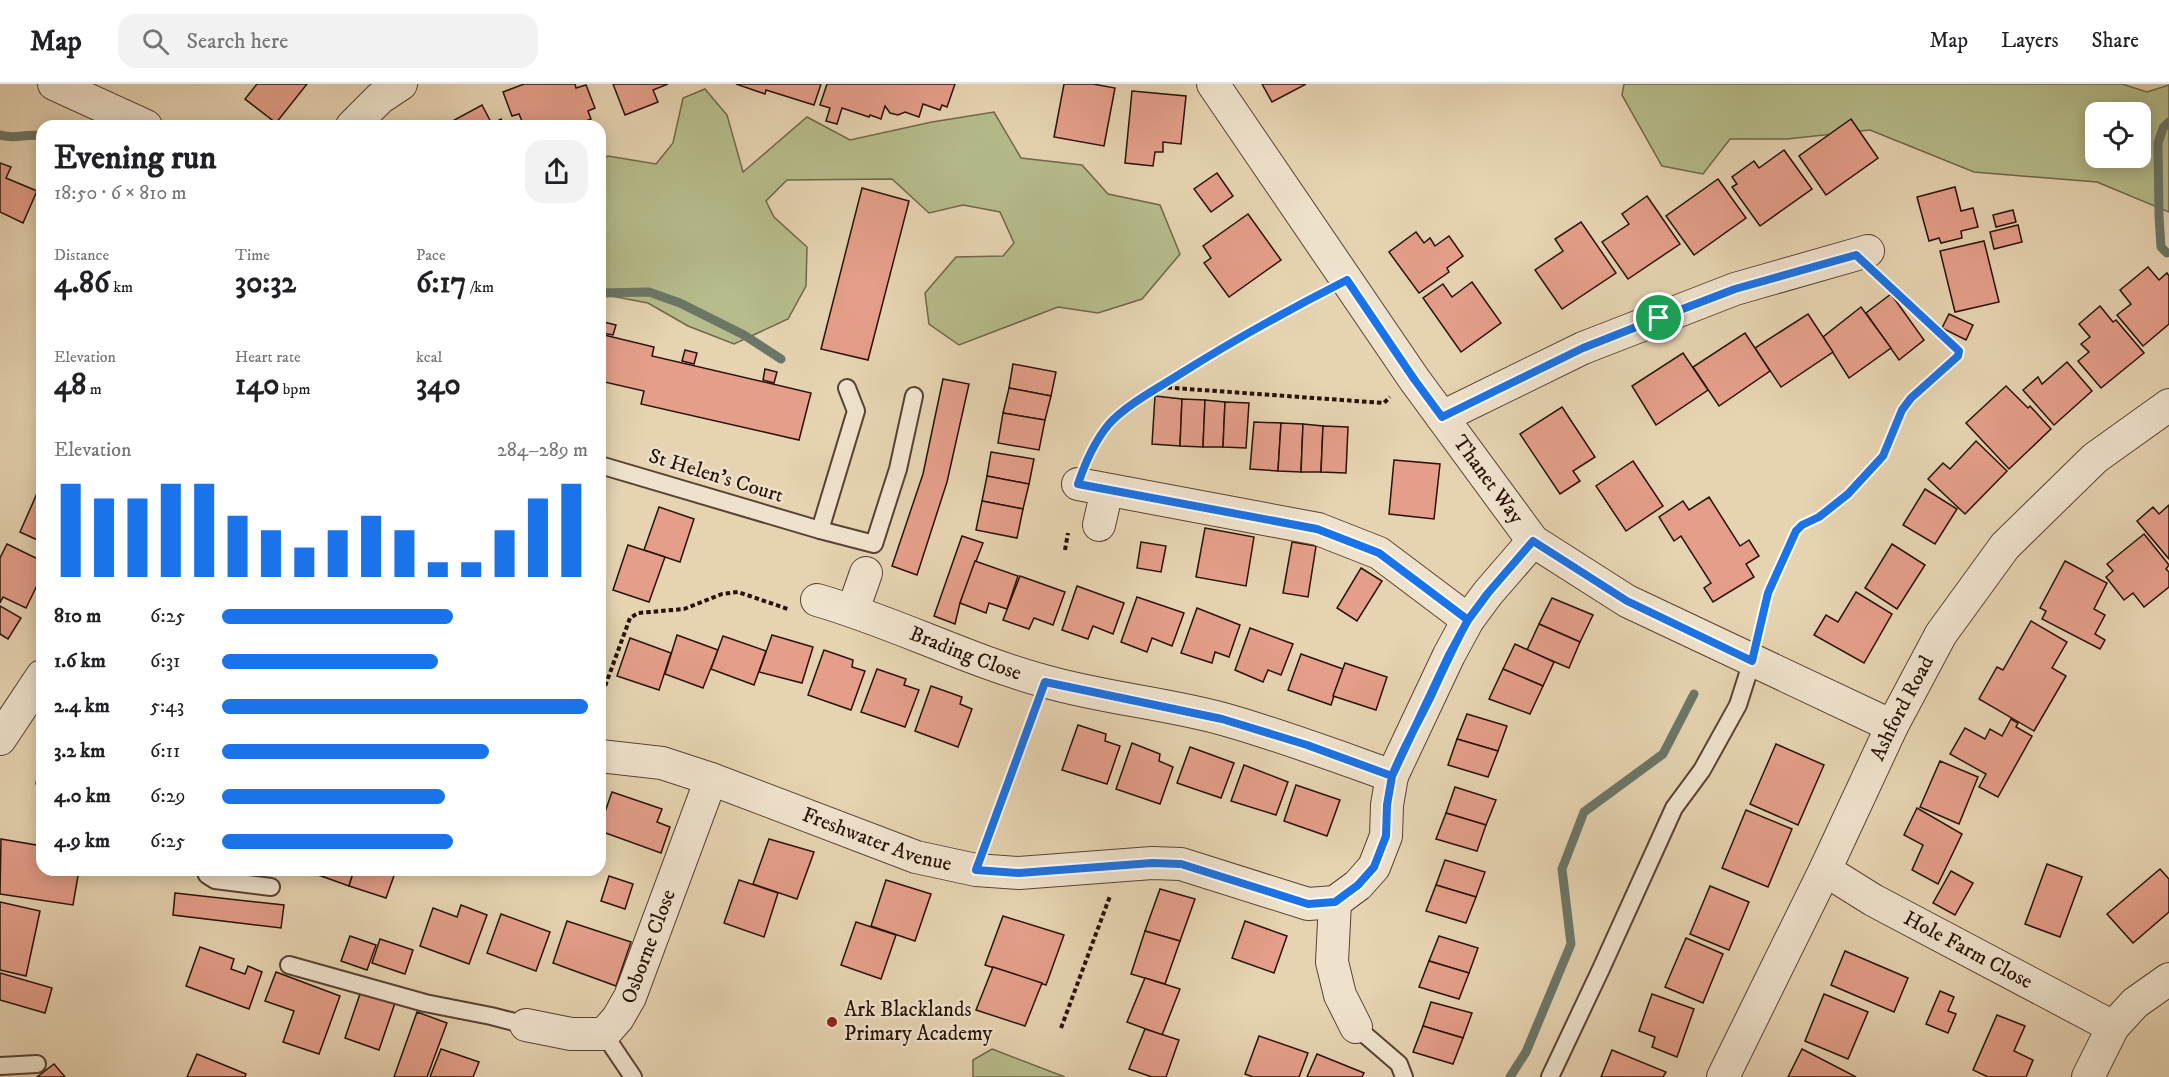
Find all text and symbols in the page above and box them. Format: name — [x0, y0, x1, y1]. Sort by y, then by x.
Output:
search box — [118, 14, 538, 68]
text: Map — [30, 24, 82, 59]
icon: search — [139, 25, 172, 58]
text: Search here — [187, 28, 288, 55]
text: Map — [1929, 28, 1968, 54]
text: Layers — [2001, 28, 2059, 54]
text: Share — [2092, 28, 2139, 54]
map controls — [2085, 102, 2151, 168]
button: locate — [2085, 102, 2151, 168]
text: Evening run — [54, 138, 216, 179]
button: share — [525, 140, 588, 203]
text: 18:50 · 6 × 810 m — [54, 181, 187, 206]
text: Distance — [54, 245, 109, 265]
text: Time — [235, 245, 270, 265]
text: Pace — [416, 245, 446, 265]
text: 4.86 — [54, 265, 110, 302]
text: 30:32 — [235, 265, 296, 302]
text: 6:17 — [416, 265, 466, 302]
text: km — [110, 277, 133, 297]
text: /km — [466, 277, 494, 297]
pin — [1633, 292, 1684, 343]
icon: arrive — [1642, 301, 1675, 334]
text: Elevation — [54, 347, 116, 367]
text: Heart rate — [235, 347, 301, 367]
text: kcal — [416, 347, 442, 367]
text: 48 — [54, 367, 86, 404]
text: 140 — [235, 367, 279, 404]
text: 340 — [416, 367, 461, 404]
text: m — [86, 379, 102, 399]
text: bpm — [279, 379, 310, 399]
street label: Thanet Way — [1447, 430, 1530, 530]
text: Elevation — [54, 438, 131, 463]
text: 284–289 m — [497, 438, 588, 463]
street label: St Helen's Court — [646, 443, 787, 509]
text: 810 m — [54, 604, 101, 629]
text: 6:25 — [150, 604, 185, 629]
street label: Brading Close — [906, 621, 1025, 687]
text: 1.6 km — [54, 649, 106, 674]
text: 6:31 — [150, 649, 180, 674]
street label: Ashford Road — [1865, 651, 1940, 765]
text: 2.4 km — [54, 694, 110, 719]
text: 5:43 — [150, 694, 184, 719]
text: 3.2 km — [54, 739, 105, 764]
text: 6:11 — [150, 739, 180, 764]
text: 4.0 km — [54, 784, 111, 809]
text: 6:29 — [150, 784, 185, 809]
street label: Freshwater Avenue — [799, 802, 954, 877]
text: 4.9 km — [54, 829, 110, 854]
text: 6:25 — [150, 829, 185, 854]
street label: Osborne Close — [616, 886, 682, 1007]
street label: Hole Farm Close — [1899, 905, 2037, 995]
place label: Ark Blacklands Primary Academy — [844, 997, 994, 1047]
marker: Ark Blacklands Primary Academy — [825, 1015, 839, 1029]

